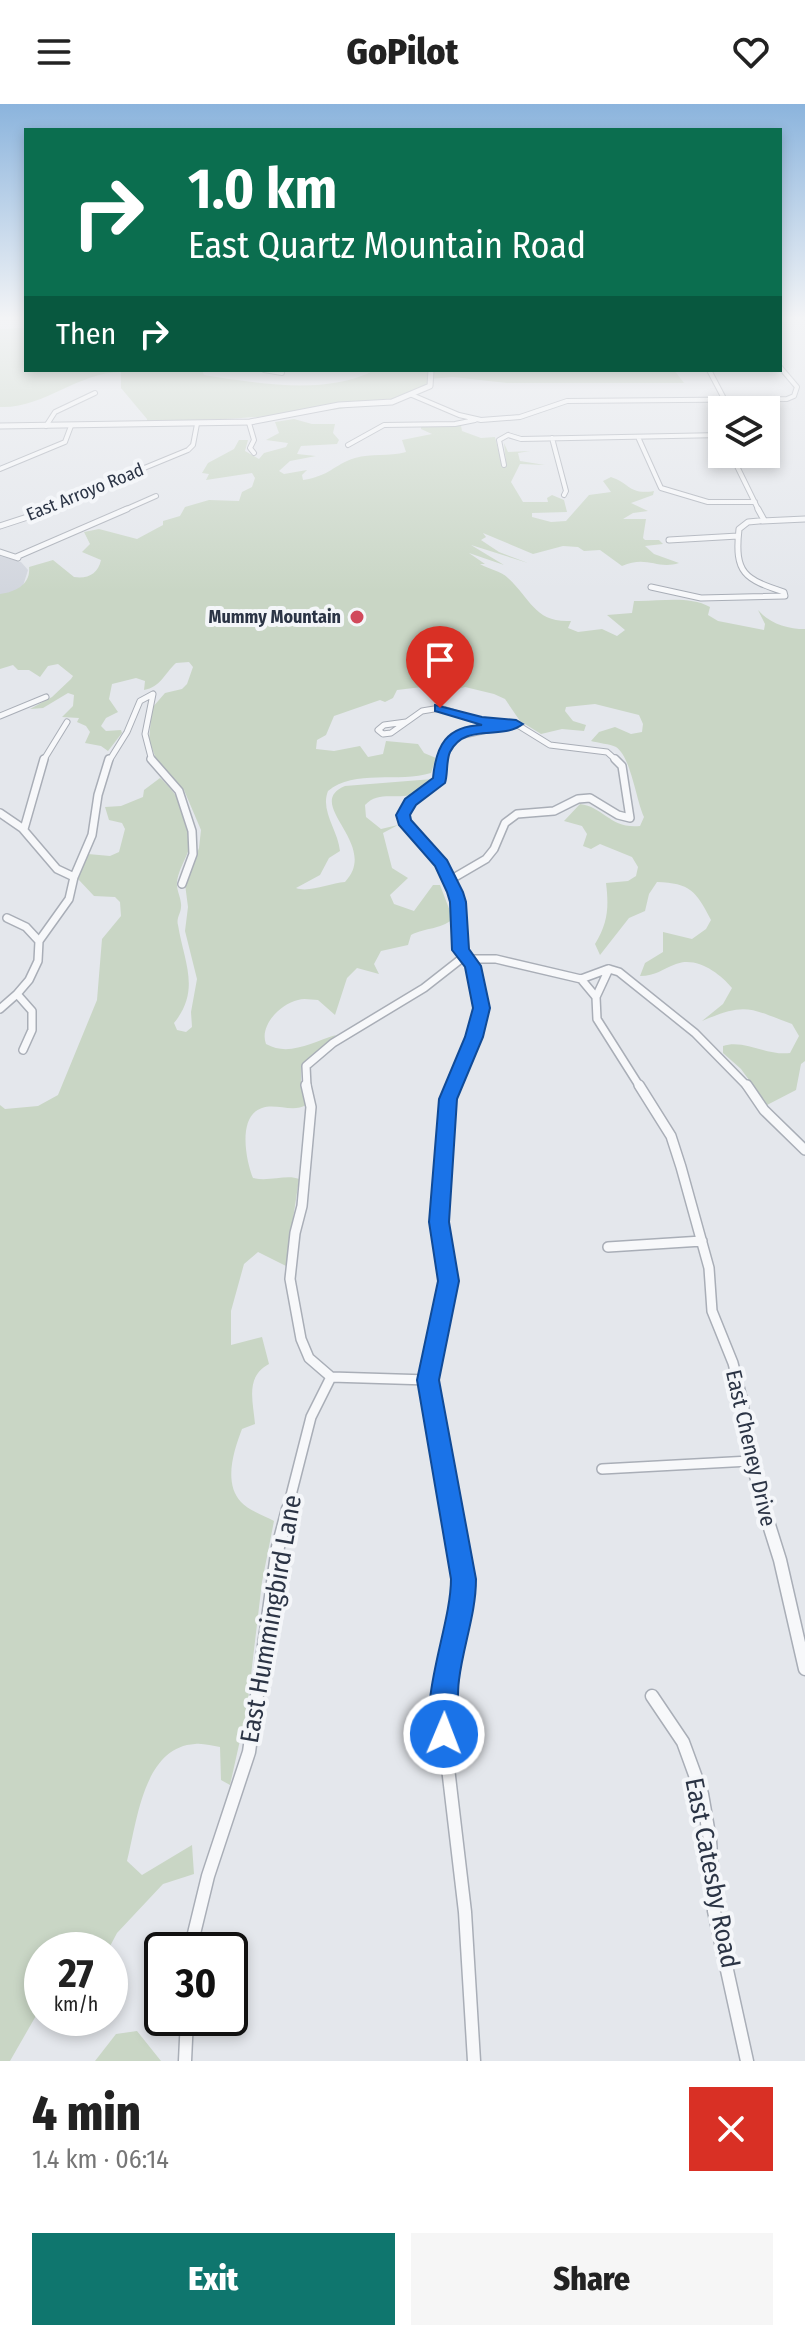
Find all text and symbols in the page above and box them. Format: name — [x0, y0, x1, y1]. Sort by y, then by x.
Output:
icon: menu — [32, 30, 76, 74]
text: GoPilot — [347, 30, 458, 74]
icon: heart — [729, 30, 773, 74]
text: 1.0 km — [188, 156, 337, 223]
icon: right — [56, 160, 160, 264]
text: East Quartz Mountain Road — [188, 224, 586, 268]
icon: right — [132, 312, 176, 356]
text: Then — [56, 316, 116, 352]
map controls — [708, 396, 780, 468]
button: layers — [708, 396, 780, 468]
street label: East Arroyo Road — [23, 458, 147, 526]
place label: Mummy Mountain — [208, 606, 341, 628]
marker: Mummy Mountain — [348, 608, 366, 626]
pin — [406, 626, 474, 708]
icon: arrive — [418, 638, 462, 682]
street label: East Cheney Drive — [720, 1367, 782, 1529]
street label: East Hummingbird Lane — [234, 1493, 308, 1745]
position arrow — [402, 1692, 486, 1776]
street label: East Catesby Road — [678, 1775, 746, 1971]
speed limit sign: 30 — [144, 1932, 248, 2036]
text: 27 — [58, 1950, 94, 1998]
text: km/h — [54, 1992, 98, 2016]
text: 4 min — [32, 2085, 141, 2143]
button: close — [689, 2087, 773, 2171]
text: 1.4 km · 06:14 — [32, 2144, 169, 2175]
button: Exit — [32, 2233, 395, 2325]
button: Share — [411, 2233, 773, 2325]

